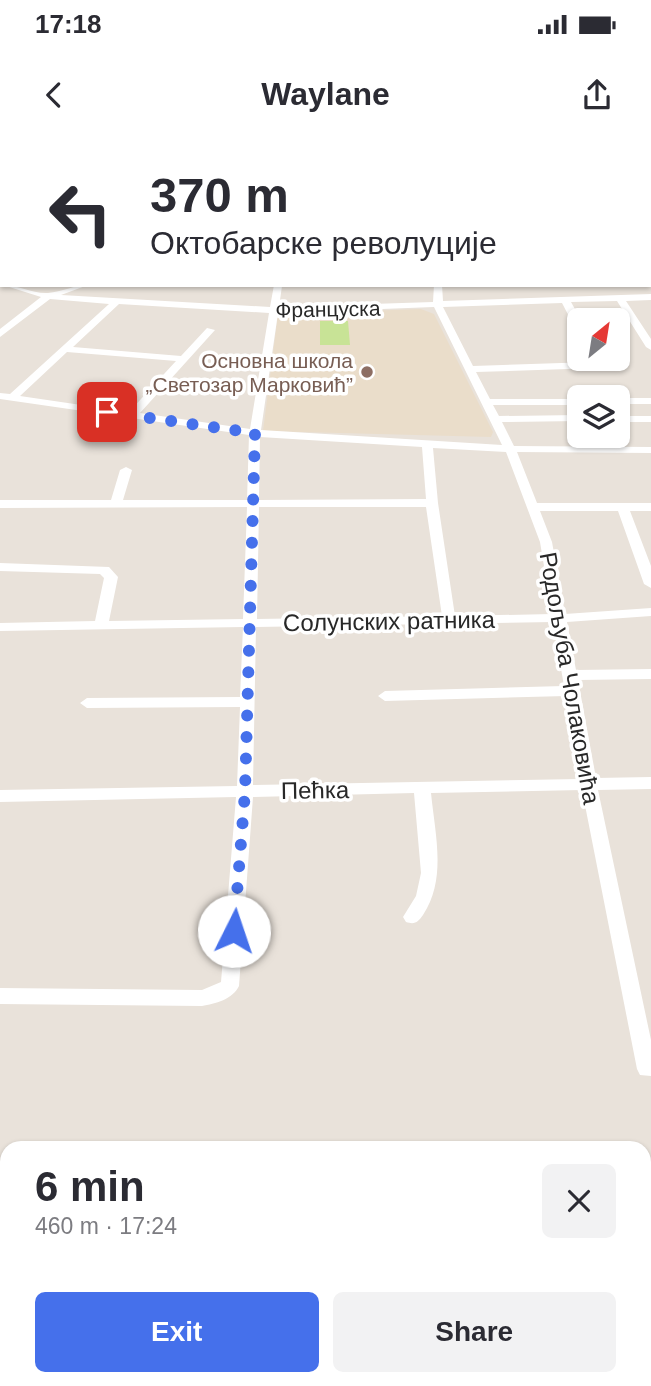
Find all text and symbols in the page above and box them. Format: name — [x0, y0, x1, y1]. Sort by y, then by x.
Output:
text: 17:18 — [35, 9, 102, 39]
icon: back — [35, 76, 73, 114]
text: Waylane — [261, 76, 390, 112]
icon: share — [578, 76, 616, 114]
icon: left — [35, 168, 126, 259]
text: 370 m — [150, 168, 289, 222]
text: Октобарске револуције — [150, 225, 497, 261]
street label: Француска — [275, 297, 381, 321]
north arrow — [567, 308, 630, 371]
map controls — [567, 308, 630, 448]
place label: Основна школа „Светозар Марковић” — [146, 349, 353, 396]
marker: Основна школа „Светозар Марковић” — [359, 364, 375, 380]
pin — [77, 382, 137, 442]
button: layers — [567, 385, 630, 448]
icon: arrive — [88, 393, 126, 431]
street label: Родољуба Чолаковића — [535, 550, 606, 807]
street label: Солунских ратника — [283, 606, 496, 636]
street label: Пећка — [281, 776, 350, 804]
position arrow — [197, 894, 271, 968]
text: 6 min — [35, 1163, 145, 1210]
button: close — [542, 1164, 616, 1238]
text: 460 m · 17:24 — [35, 1213, 177, 1239]
button: Exit — [35, 1292, 319, 1372]
button: Share — [333, 1292, 616, 1372]

